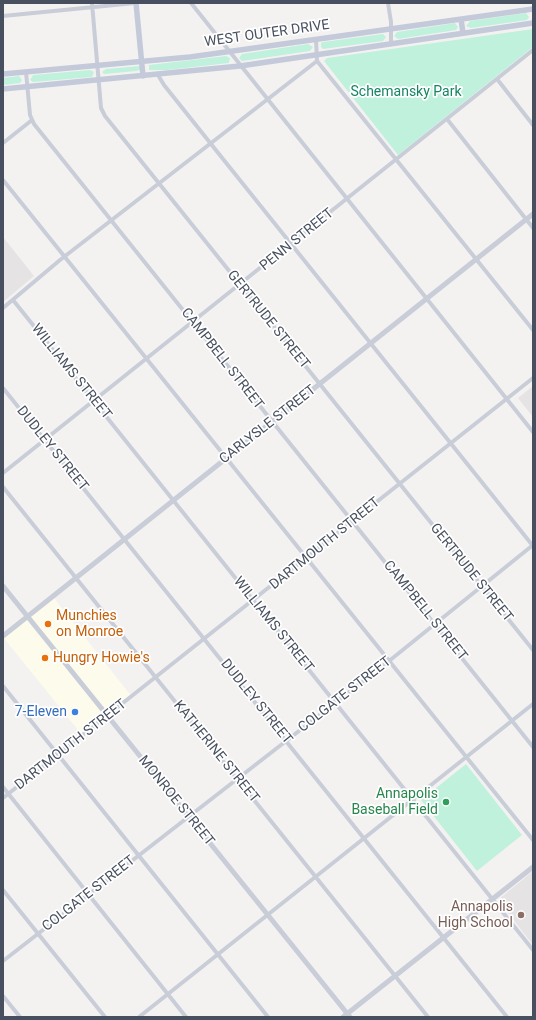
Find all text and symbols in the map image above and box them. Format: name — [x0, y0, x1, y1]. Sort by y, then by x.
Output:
street label: WEST OUTER DRIVE — [203, 17, 331, 51]
park label: Schemansky Park — [350, 84, 462, 100]
street label: PENN STREET — [257, 205, 337, 275]
street label: GERTRUDE STREET — [223, 267, 313, 373]
street label: CAMPBELL STREET — [177, 305, 267, 413]
street label: WILLIAMS STREET — [27, 321, 115, 423]
street label: CARLYSLE STREET — [216, 382, 320, 468]
street label: DUDLEY STREET — [13, 403, 91, 495]
street label: DARTMOUTH STREET — [266, 494, 384, 594]
street label: GERTRUDE STREET — [426, 520, 516, 626]
street label: CAMPBELL STREET — [379, 557, 471, 665]
street label: WILLIAMS STREET — [229, 574, 317, 676]
place label: Munchies on Monroe — [56, 608, 123, 640]
marker: Munchies on Monroe — [43, 619, 53, 629]
place label: Hungry Howie's — [53, 650, 150, 666]
marker: Hungry Howie's — [40, 653, 50, 663]
street label: COLGATE STREET — [295, 654, 395, 736]
street label: DUDLEY STREET — [217, 656, 295, 748]
street label: DARTMOUTH STREET — [12, 696, 130, 794]
street label: KATHERINE STREET — [170, 697, 262, 807]
place label: 7-Eleven — [15, 704, 67, 720]
marker: 7-Eleven — [70, 707, 80, 717]
street label: MONROE STREET — [134, 752, 218, 850]
place label: Annapolis Baseball Field — [351, 786, 438, 818]
marker: Annapolis Baseball Field — [441, 797, 451, 807]
street label: COLGATE STREET — [39, 853, 139, 935]
place label: Annapolis High School — [438, 899, 513, 932]
marker: Annapolis High School — [516, 910, 526, 920]

